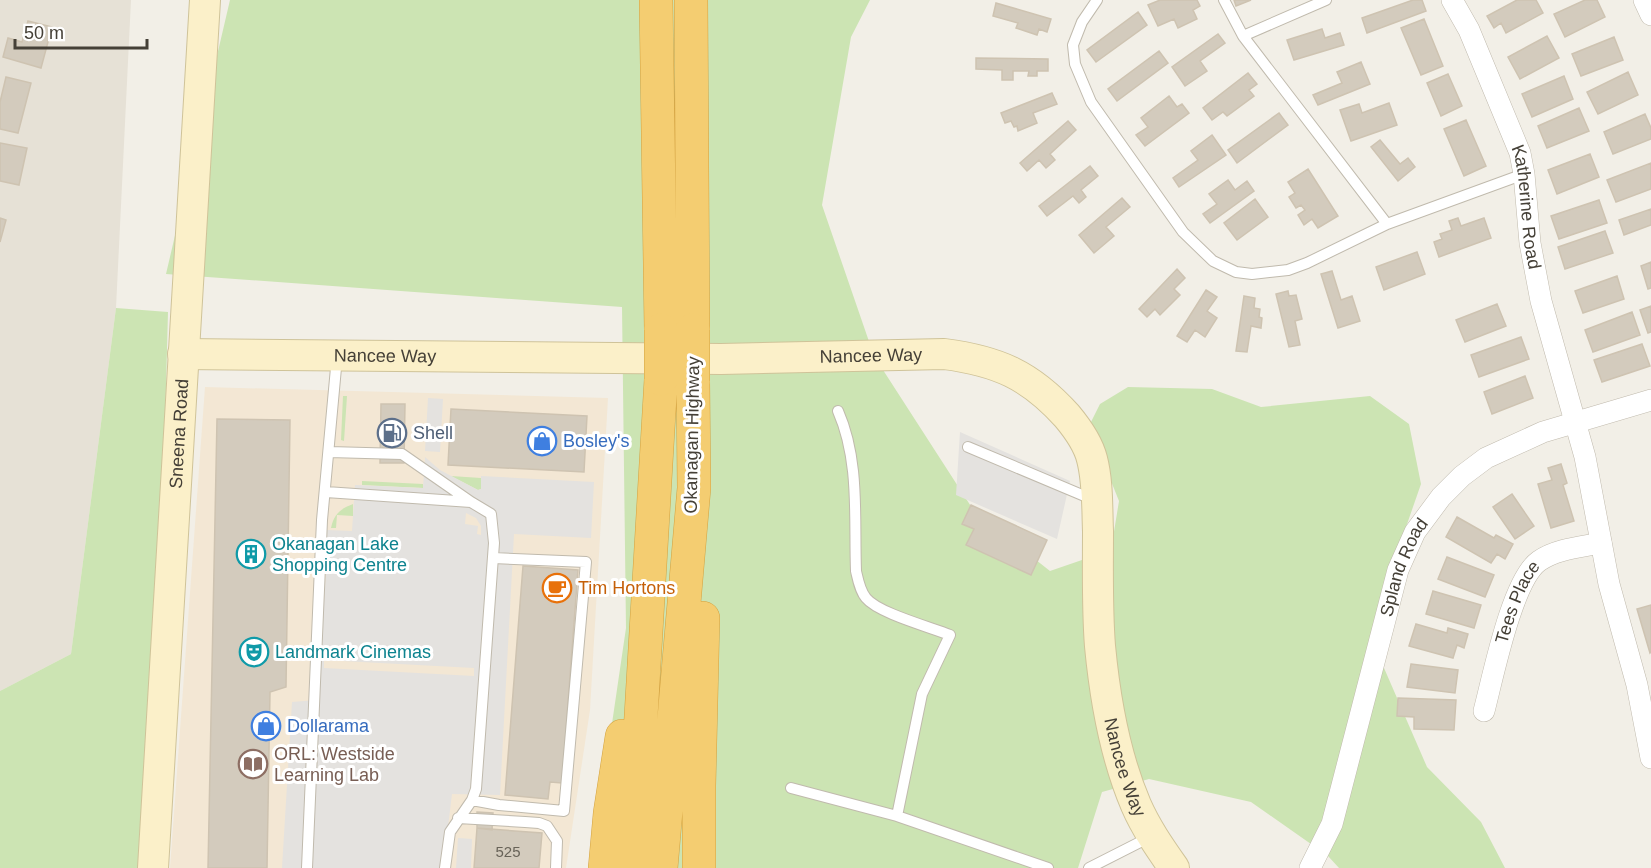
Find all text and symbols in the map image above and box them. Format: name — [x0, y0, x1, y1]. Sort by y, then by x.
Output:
scale bar — [15, 12, 147, 50]
text: 50 m — [24, 23, 64, 43]
street label: Katherine Road — [1508, 142, 1545, 271]
street label: Nancee Way — [820, 344, 922, 367]
street label: Nancee Way — [334, 345, 436, 366]
street label: Okanagan Highway — [681, 356, 703, 514]
street label: Sneena Road — [166, 378, 192, 489]
fuel station icon: Shell — [376, 417, 408, 449]
place label: Shell — [413, 423, 453, 443]
shop icon: Bosley's — [526, 425, 558, 457]
place label: Bosley's — [563, 431, 629, 451]
street label: Spland Road — [1376, 514, 1432, 619]
place label: Okanagan Lake Shopping Centre — [272, 534, 407, 575]
building icon: Okanagan Lake Shopping Centre — [235, 538, 267, 570]
street label: Tees Place — [1491, 557, 1544, 646]
cafe icon: Tim Hortons — [541, 572, 573, 604]
place label: Tim Hortons — [578, 578, 675, 598]
theatre icon: Landmark Cinemas — [238, 636, 270, 668]
place label: Landmark Cinemas — [275, 642, 431, 662]
shop icon: Dollarama — [250, 710, 282, 742]
place label: Dollarama — [287, 716, 370, 736]
street label: Nancee Way — [1100, 716, 1150, 820]
place label: ORL: Westside Learning Lab — [274, 744, 395, 785]
library icon: ORL: Westside Learning Lab — [237, 748, 269, 780]
house number: 525 — [495, 843, 521, 860]

